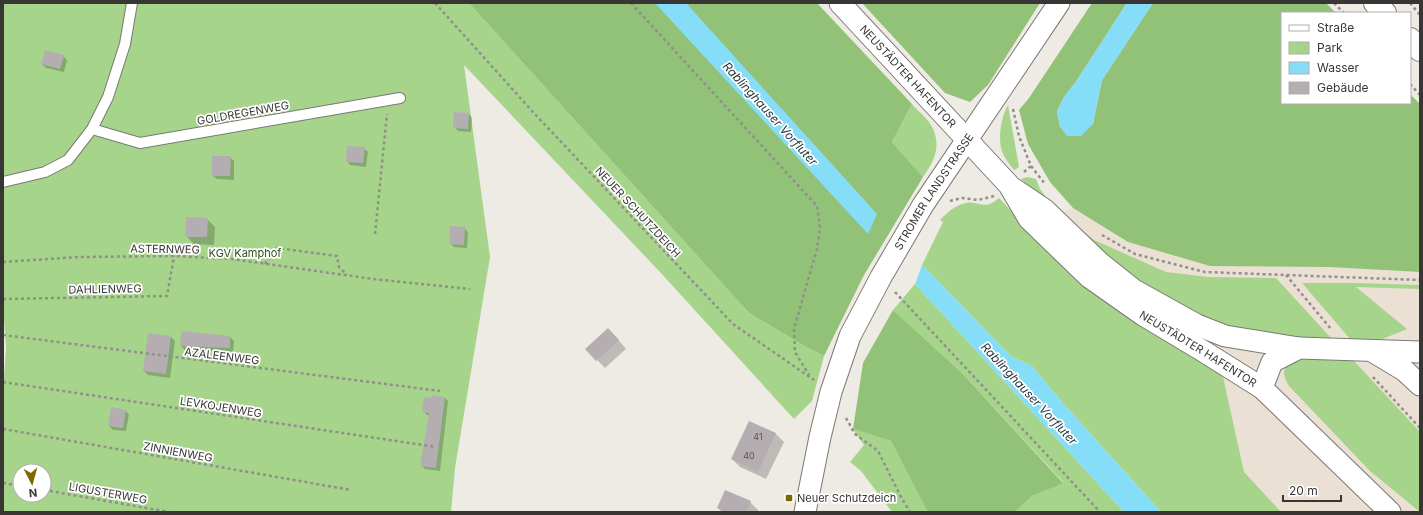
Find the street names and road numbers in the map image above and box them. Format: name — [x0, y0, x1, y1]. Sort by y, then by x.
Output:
street label: NEUSTÄDTER HAFENTOR — [857, 22, 959, 131]
street label: GOLDREGENWEG — [196, 98, 290, 128]
street label: STROMER LANDSTRASSE — [891, 130, 976, 253]
street label: NEUER SCHUTZDEICH — [592, 164, 684, 260]
street label: ASTERNWEG — [130, 241, 200, 257]
street label: DAHLIENWEG — [68, 281, 142, 297]
street label: NEUSTÄDTER HAFENTOR — [1137, 308, 1259, 390]
street label: AZALEENWEG — [184, 344, 260, 368]
street label: LEVKOJENWEG — [179, 394, 263, 420]
street label: ZINNIENWEG — [142, 439, 214, 465]
street label: LIGUSTERWEG — [68, 479, 148, 507]

